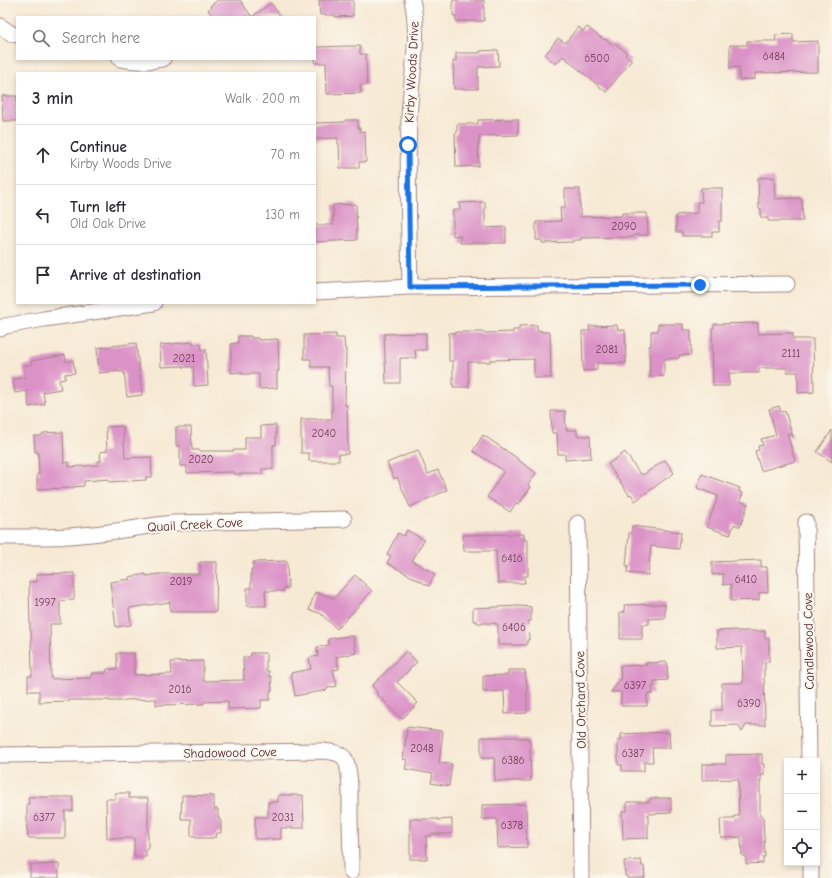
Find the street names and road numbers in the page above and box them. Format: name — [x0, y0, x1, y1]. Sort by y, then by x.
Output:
street label: Kirby Woods Drive — [401, 20, 422, 123]
street label: Quail Creek Cove — [147, 514, 244, 534]
street label: Candlewood Cove — [800, 592, 817, 690]
street label: Old Orchard Cove — [572, 650, 589, 749]
street label: Shadowood Cove — [183, 744, 277, 761]

